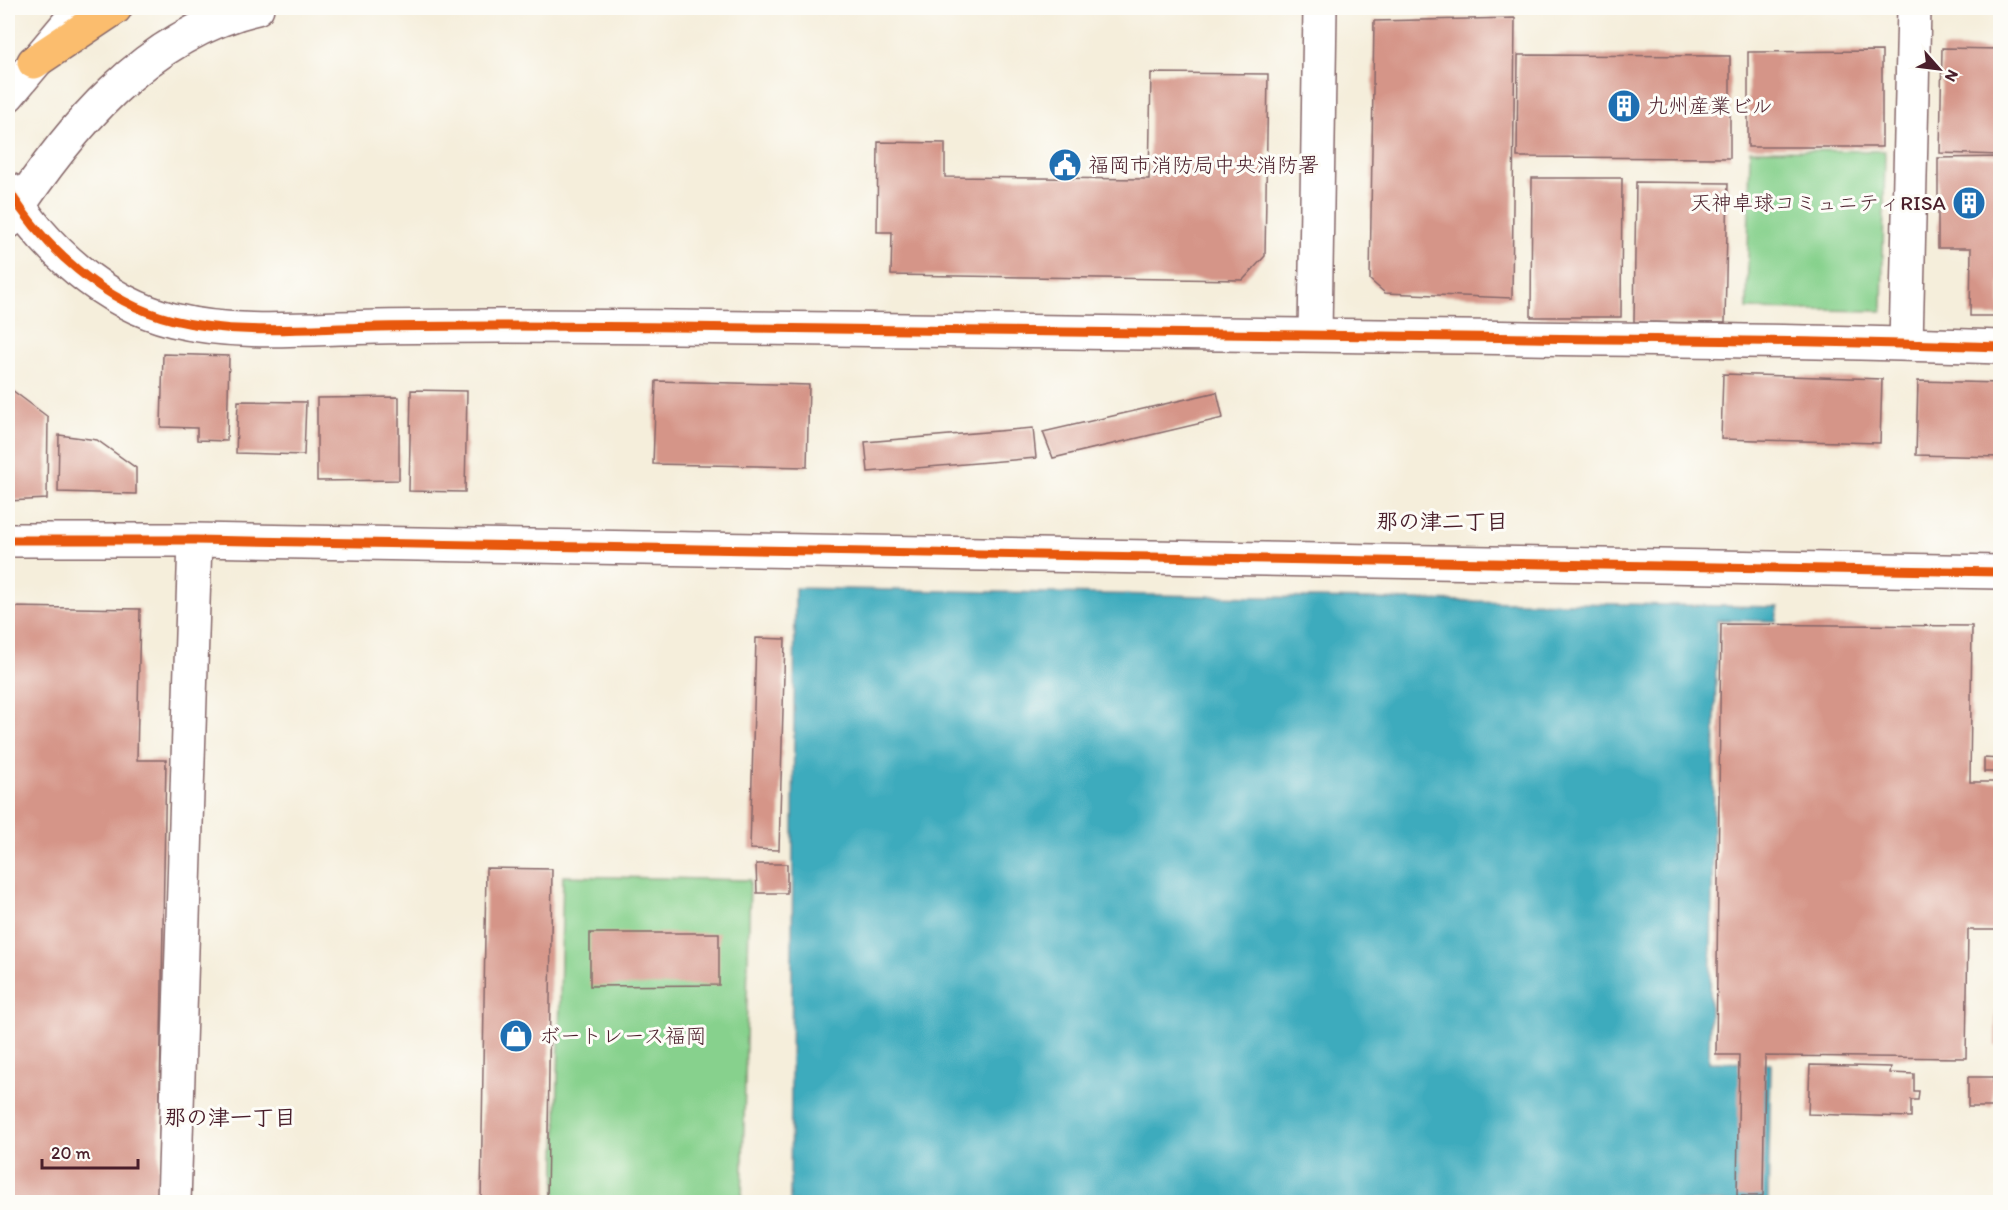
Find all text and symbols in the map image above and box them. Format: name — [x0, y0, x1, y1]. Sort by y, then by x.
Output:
north arrow — [1909, 39, 1969, 99]
text: N — [1941, 67, 1963, 85]
building icon: 九州産業ビル — [1606, 88, 1642, 124]
place label: 九州産業ビル — [1647, 93, 1773, 118]
public building icon: 福岡市消防局中央消防署 — [1047, 147, 1083, 183]
place label: 福岡市消防局中央消防署 — [1088, 152, 1319, 177]
building icon: 天神卓球コミュニティRISA — [1951, 185, 1987, 221]
place label: 天神卓球コミュニティRISA — [1690, 190, 1947, 215]
district label: 那の津二丁目 — [1376, 508, 1508, 535]
shop icon: ボートレース福岡 — [498, 1018, 534, 1054]
place label: ボートレース福岡 — [539, 1023, 707, 1048]
district label: 那の津一丁目 — [164, 1104, 296, 1131]
scale bar — [42, 1132, 138, 1170]
text: 20 m — [51, 1142, 91, 1164]

